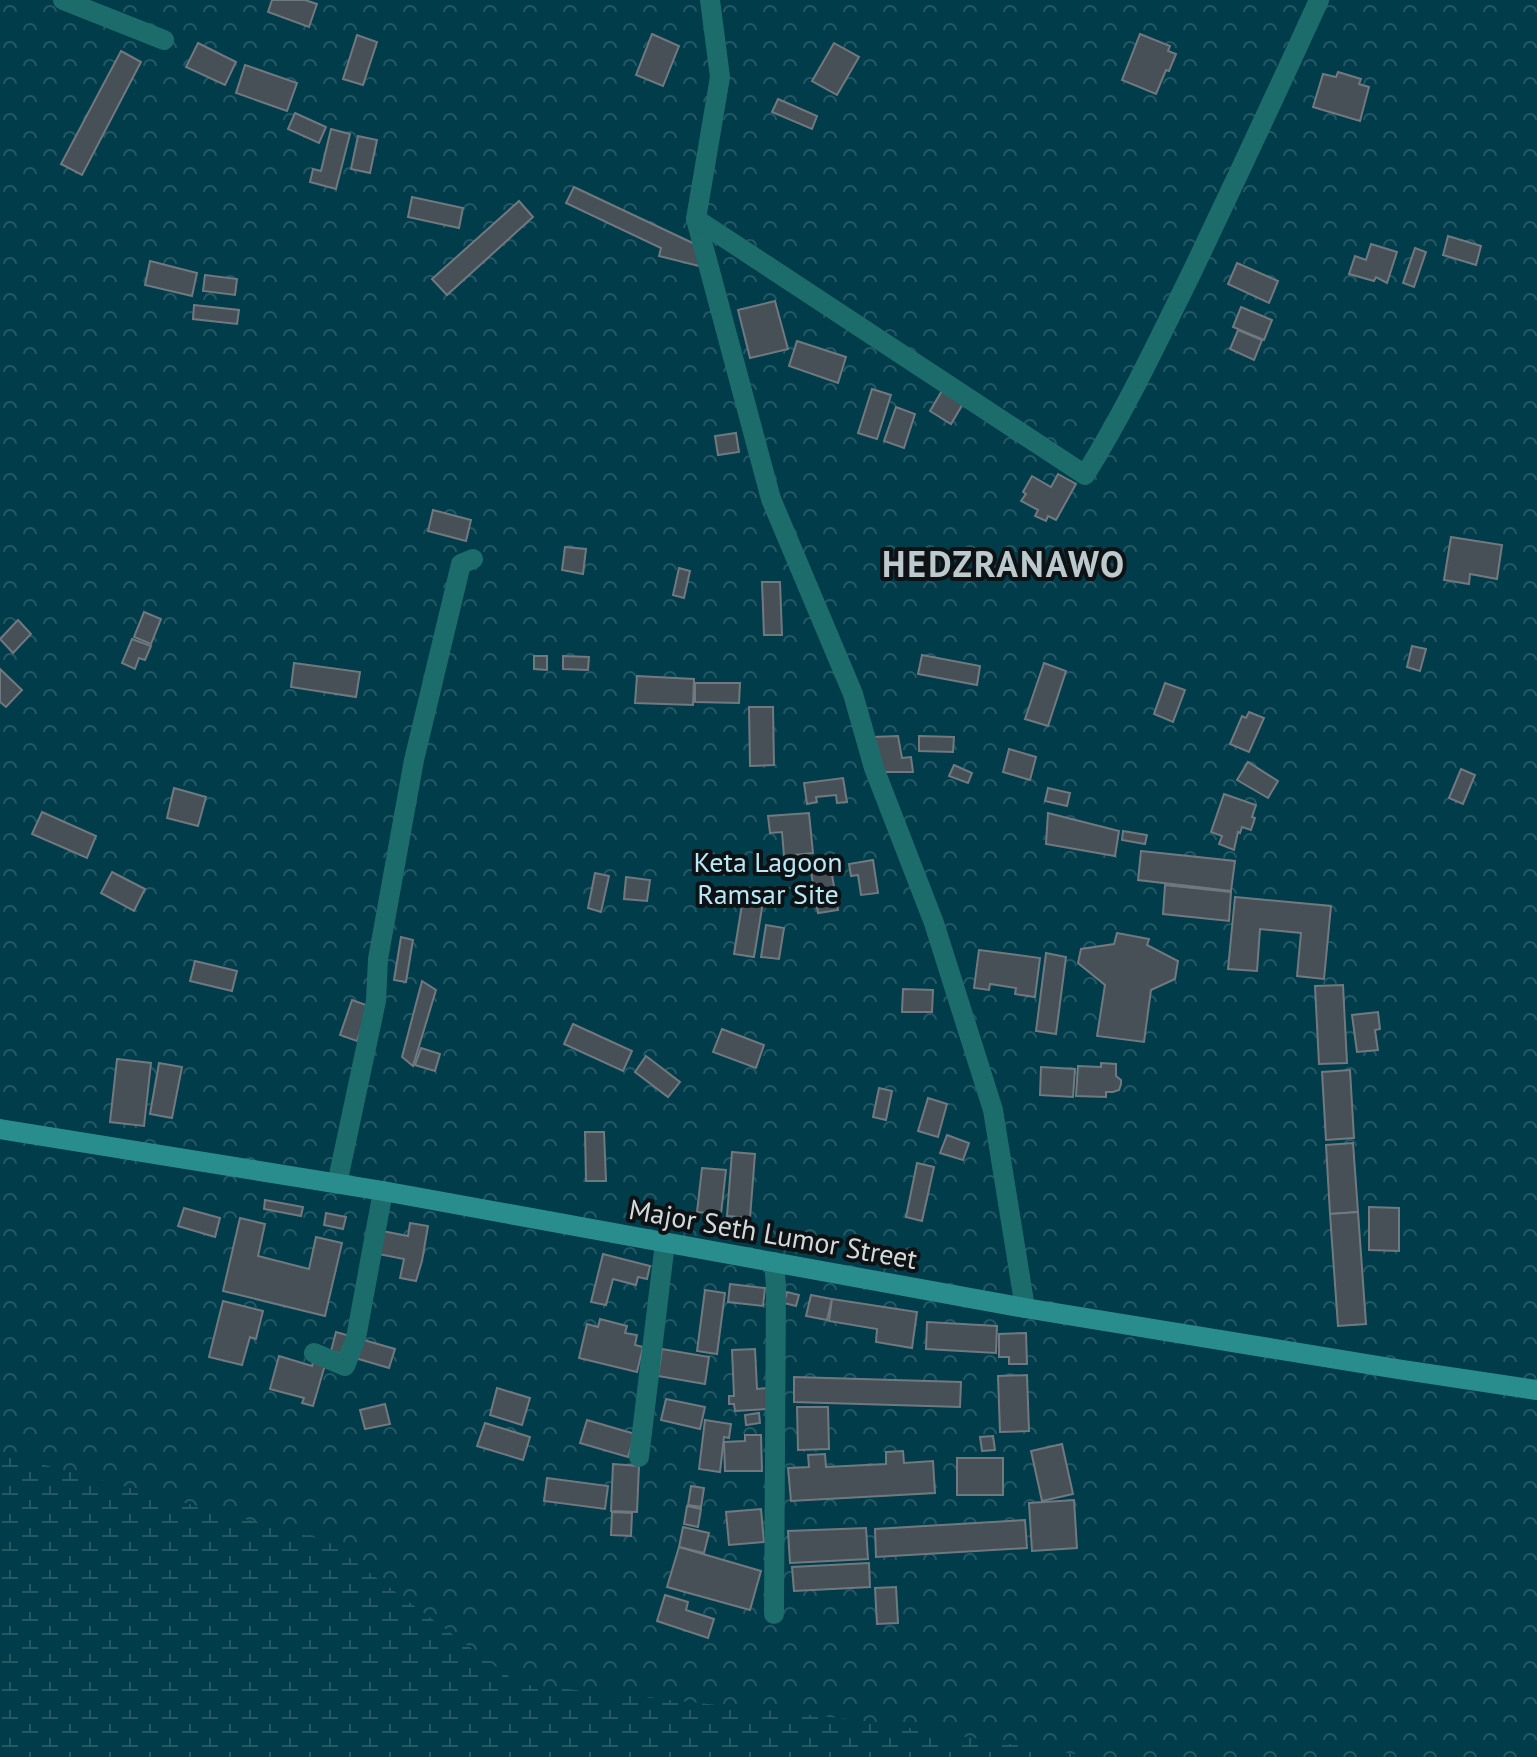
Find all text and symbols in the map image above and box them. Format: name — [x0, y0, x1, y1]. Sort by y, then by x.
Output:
district label: HEDZRANAWO — [882, 540, 1126, 587]
park label: Keta Lagoon Ramsar Site — [694, 843, 843, 912]
street label: Major Seth Lumor Street — [626, 1190, 921, 1277]

